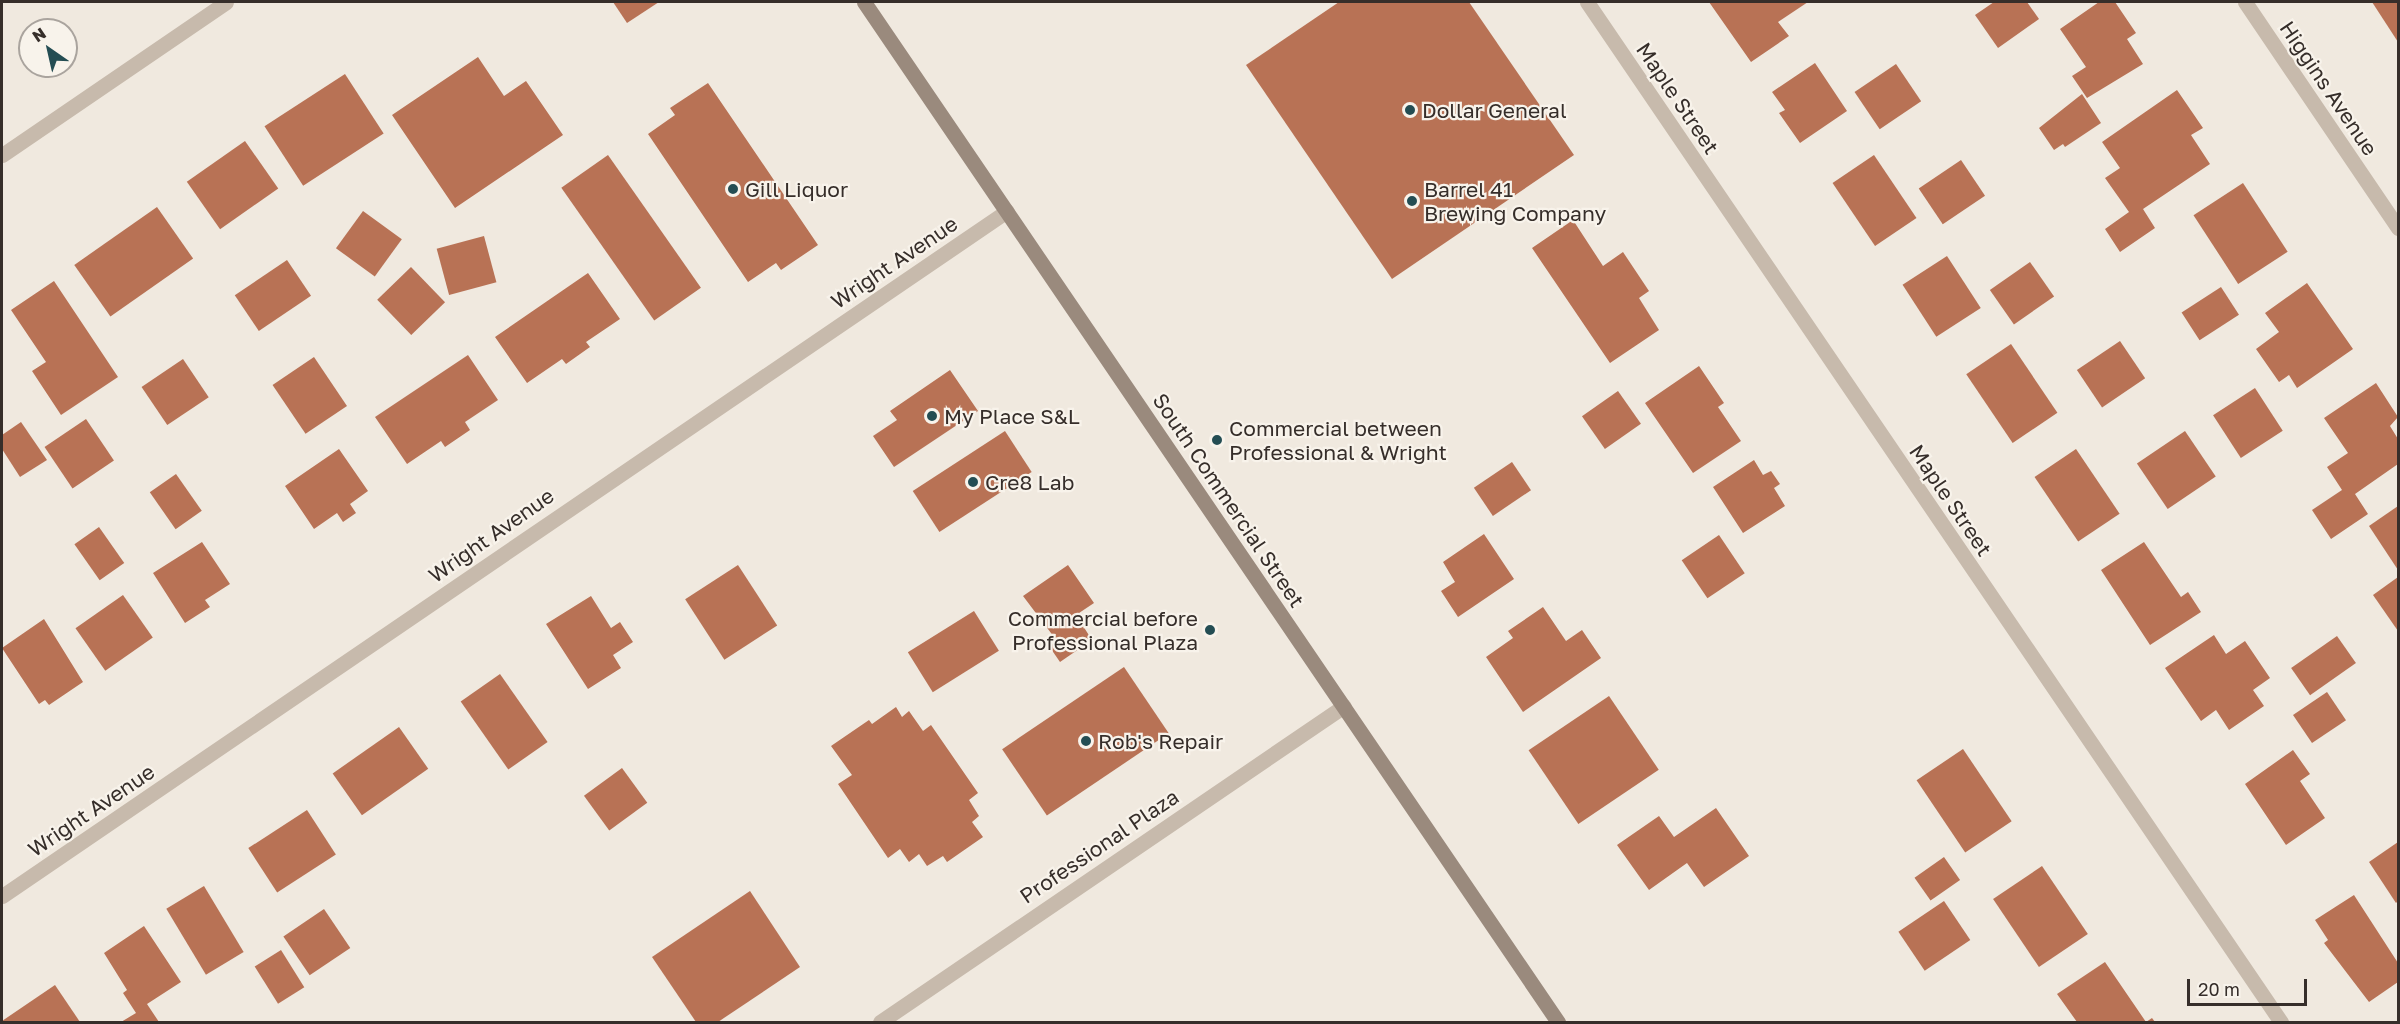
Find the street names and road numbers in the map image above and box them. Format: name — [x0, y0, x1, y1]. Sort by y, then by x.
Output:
street label: Higgins Avenue — [2275, 16, 2383, 160]
street label: Maple Street — [1632, 38, 1724, 158]
street label: Wright Avenue — [826, 210, 962, 314]
street label: South Commercial Street — [1148, 388, 1310, 612]
street label: Maple Street — [1905, 440, 1997, 560]
street label: Wright Avenue — [424, 483, 558, 587]
street label: Wright Avenue — [23, 758, 159, 862]
street label: Professional Plaza — [1015, 784, 1183, 908]

